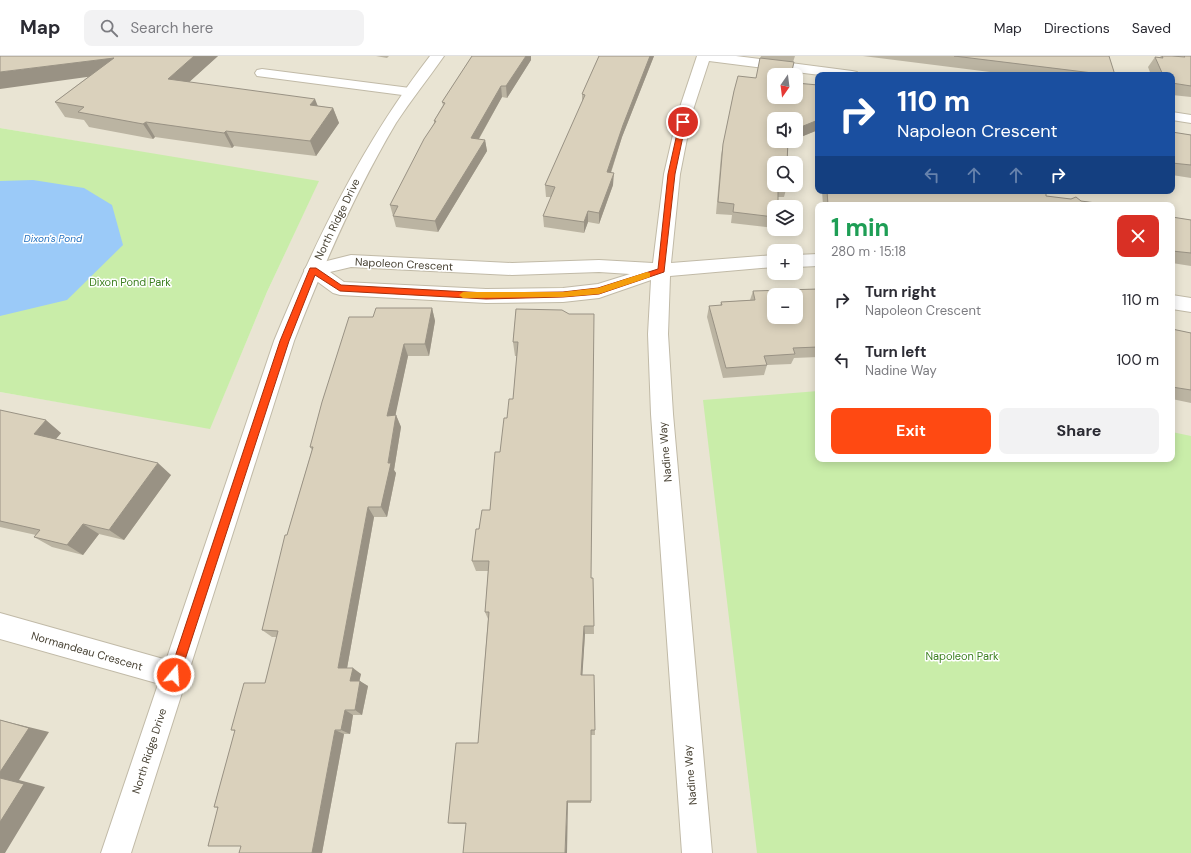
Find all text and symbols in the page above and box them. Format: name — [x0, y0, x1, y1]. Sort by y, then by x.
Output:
search box — [84, 10, 364, 46]
text: Map — [20, 15, 60, 40]
icon: search — [98, 17, 120, 39]
text: Search here — [130, 18, 213, 38]
text: Map — [994, 19, 1022, 37]
text: Directions — [1044, 19, 1110, 37]
text: Saved — [1132, 19, 1171, 37]
north arrow — [767, 68, 803, 104]
map controls — [767, 68, 803, 324]
text: 110 m — [897, 83, 970, 120]
icon: right — [831, 88, 883, 140]
pin — [666, 105, 700, 139]
icon: arrive — [672, 111, 694, 133]
button: sound — [767, 112, 803, 148]
text: Napoleon Crescent — [897, 119, 1058, 143]
button: search — [767, 156, 803, 192]
icon: left — [921, 164, 943, 186]
icon: ahead — [963, 164, 985, 186]
icon: ahead — [1005, 164, 1027, 186]
icon: right — [1047, 164, 1069, 186]
street label: North Ridge Drive — [311, 176, 363, 262]
button: layers — [767, 200, 803, 236]
text: 1 min — [831, 212, 889, 243]
button: close — [1117, 215, 1159, 257]
water label: Dixon's Pond — [24, 232, 83, 245]
text: 280 m · 15:18 — [831, 243, 906, 260]
button: + — [767, 244, 803, 280]
street label: Napoleon Crescent — [355, 254, 453, 274]
park label: Dixon Pond Park — [89, 275, 171, 289]
text: Turn right — [865, 282, 936, 302]
button: − — [767, 288, 803, 324]
icon: right — [831, 289, 853, 311]
text: 110 m — [1122, 290, 1159, 310]
text: Napoleon Crescent — [865, 302, 981, 319]
text: Turn left — [865, 342, 926, 362]
icon: left — [831, 349, 853, 371]
text: 100 m — [1116, 350, 1159, 370]
text: Nadine Way — [865, 362, 937, 379]
button: Exit — [831, 408, 991, 454]
button: Share — [999, 408, 1159, 454]
street label: Nadine Way — [655, 421, 675, 483]
street label: Normandeau Crescent — [30, 628, 144, 674]
park label: Napoleon Park — [925, 649, 999, 663]
position arrow — [153, 654, 195, 696]
street label: North Ridge Drive — [129, 707, 169, 795]
street label: Nadine Way — [680, 744, 700, 806]

